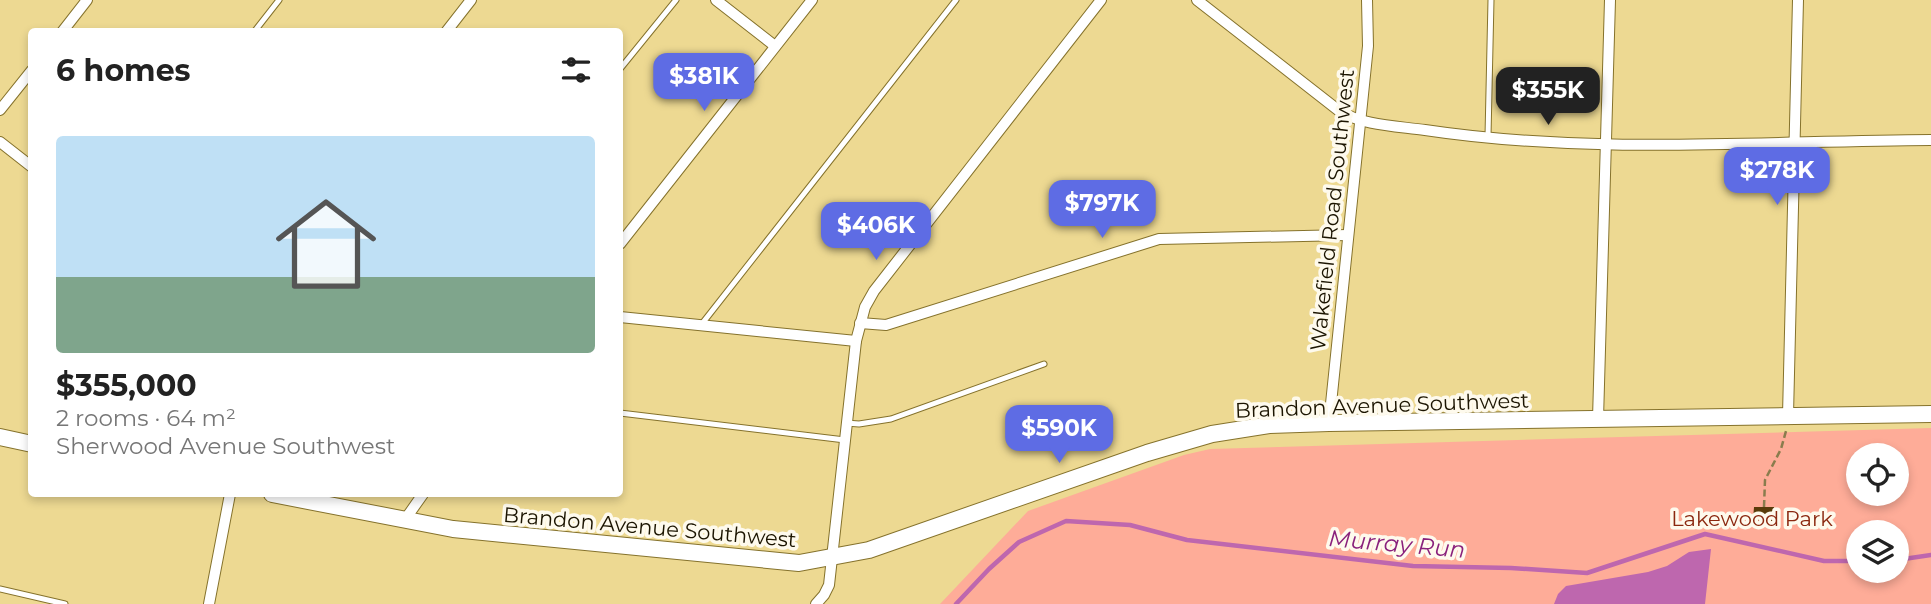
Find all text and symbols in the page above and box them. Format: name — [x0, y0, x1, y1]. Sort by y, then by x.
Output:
icon: filters — [557, 51, 595, 89]
text: 6 homes — [56, 52, 191, 89]
pin: $381K — [655, 54, 753, 113]
text: $381K — [669, 62, 739, 90]
street label: Wakefield Road Southwest — [1305, 68, 1359, 352]
pin: $355K — [1499, 68, 1597, 127]
text: $355K — [1512, 76, 1584, 104]
pin: $278K — [1728, 148, 1826, 207]
text: $278K — [1740, 156, 1814, 184]
pin: $797K — [1053, 180, 1151, 240]
icon: home — [263, 181, 389, 307]
text: $797K — [1065, 189, 1139, 217]
pin: $406K — [827, 202, 925, 262]
text: $406K — [837, 211, 915, 239]
text: $355,000 — [56, 367, 197, 404]
street label: Brandon Avenue Southwest — [1235, 387, 1529, 423]
text: 2 rooms · 64 m² — [56, 404, 236, 432]
pin: $590K — [1010, 406, 1108, 465]
text: $590K — [1021, 414, 1097, 442]
text: Sherwood Avenue Southwest — [56, 432, 395, 460]
map controls — [1846, 443, 1909, 583]
button: locate — [1846, 443, 1909, 506]
street label: Brandon Avenue Southwest — [502, 502, 798, 552]
park label: Lakewood Park — [1671, 506, 1833, 531]
button: layers — [1846, 520, 1909, 583]
water label: Murray Run — [1328, 524, 1466, 564]

